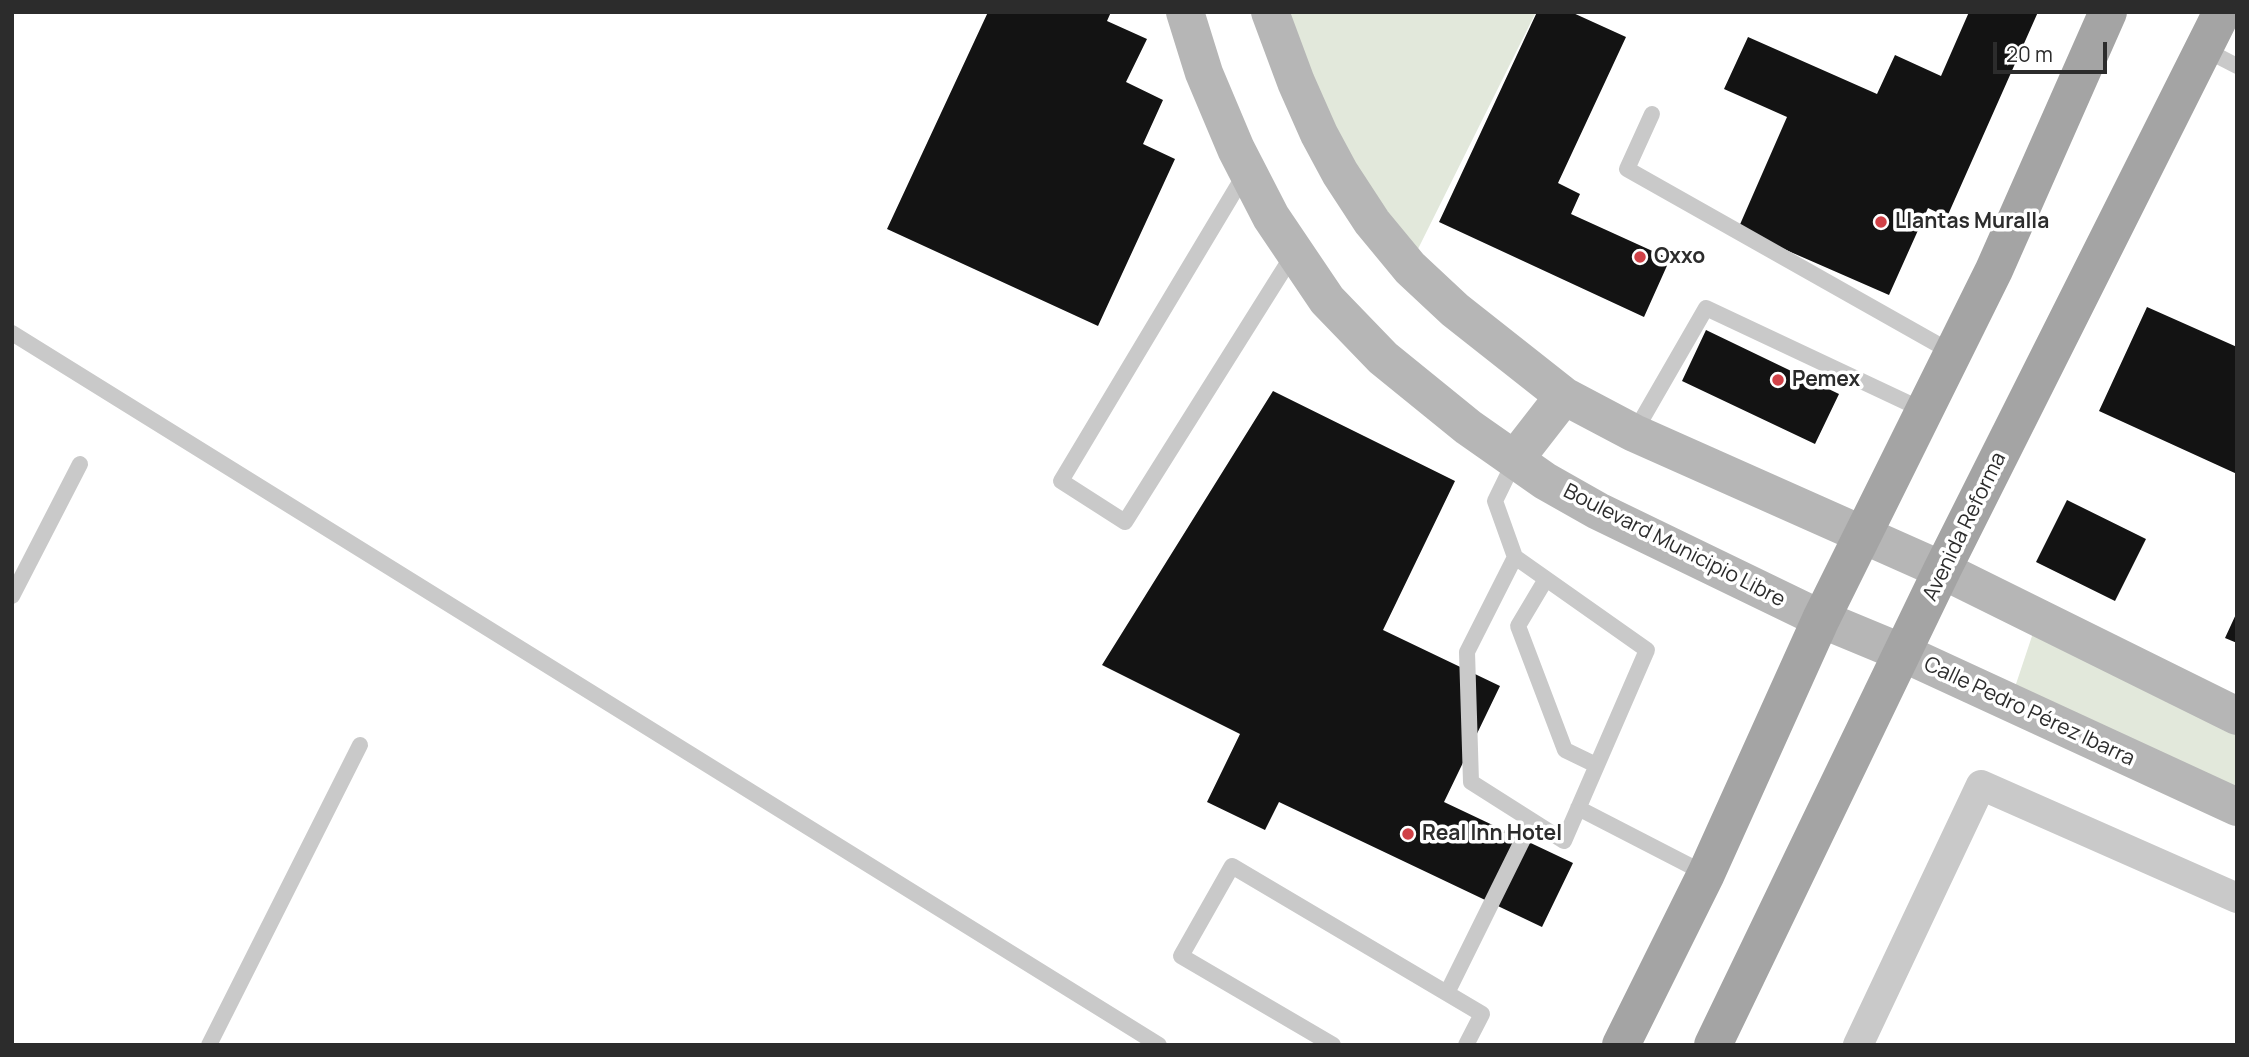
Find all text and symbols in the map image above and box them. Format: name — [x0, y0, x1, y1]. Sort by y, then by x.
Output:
scale bar — [1997, 28, 2111, 72]
text: 20 m — [2006, 40, 2053, 68]
place label: Llantas Muralla — [1895, 209, 2049, 235]
marker: Llantas Muralla — [1873, 214, 1889, 230]
place label: Oxxo — [1654, 244, 1705, 270]
marker: Oxxo — [1632, 249, 1648, 265]
place label: Pemex — [1792, 367, 1860, 393]
marker: Pemex — [1770, 372, 1786, 388]
street label: Avenida Reforma — [1918, 449, 2012, 605]
street label: Boulevard Municipio Libre — [1559, 479, 1789, 613]
street label: Calle Pedro Pérez Ibarra — [1920, 652, 2138, 772]
place label: Real Inn Hotel — [1422, 821, 1562, 847]
marker: Real Inn Hotel — [1400, 826, 1416, 842]

